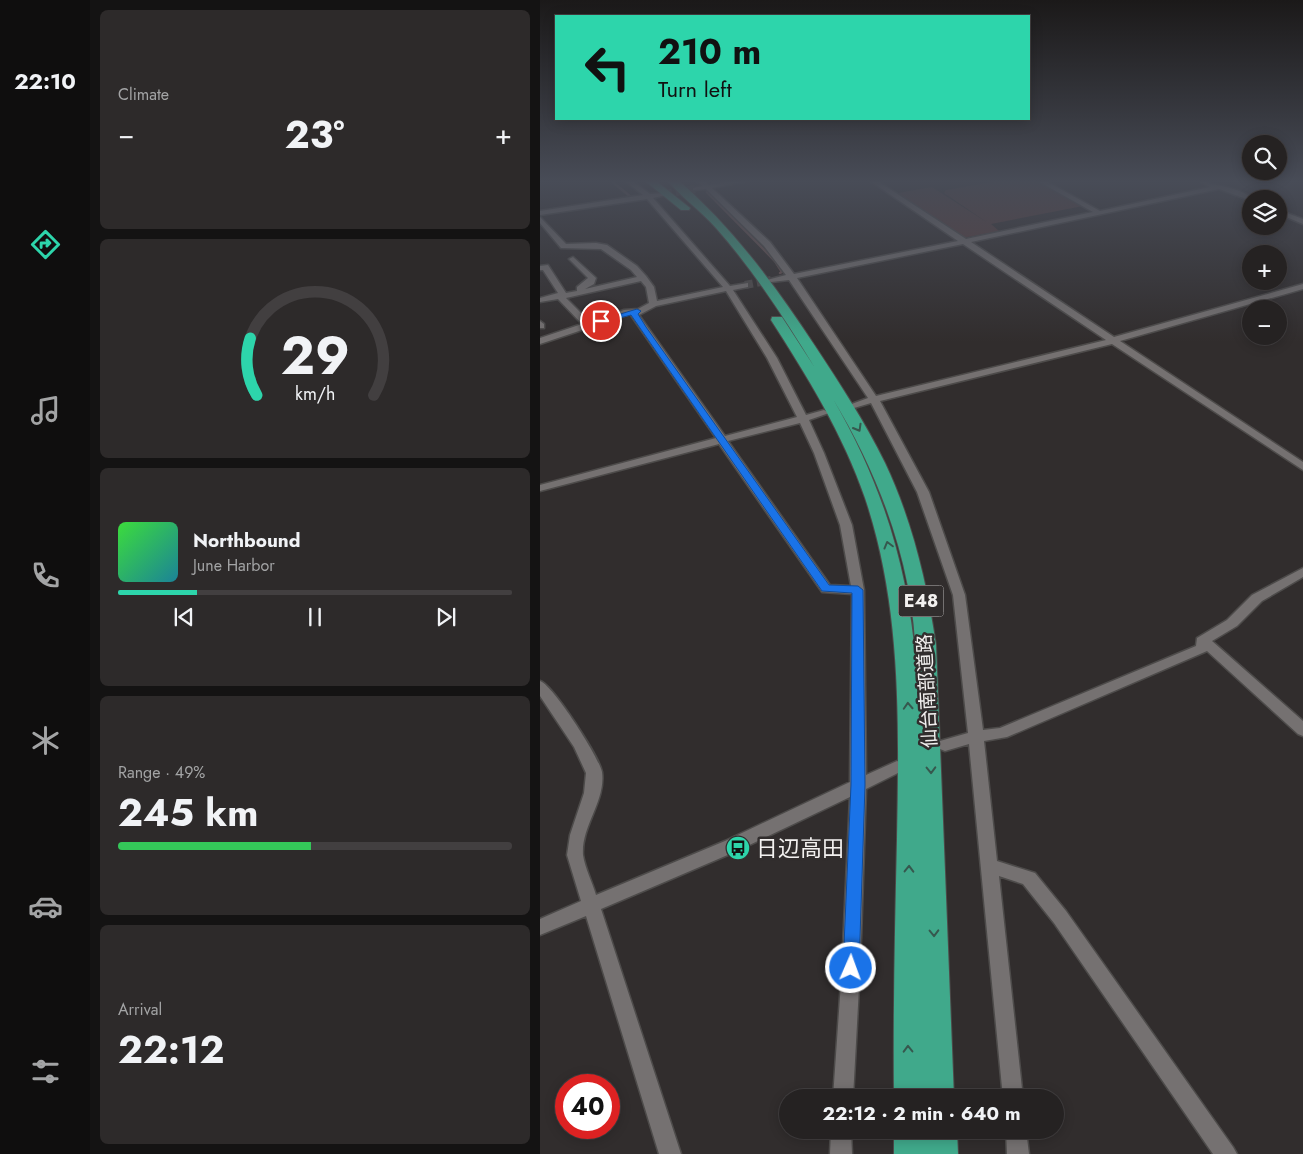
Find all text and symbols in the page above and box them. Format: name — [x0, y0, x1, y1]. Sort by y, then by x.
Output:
text: 210 m — [658, 27, 761, 77]
icon: left — [575, 35, 640, 100]
text: 22:10 — [14, 65, 76, 97]
text: Turn left — [658, 73, 732, 105]
text: Climate — [118, 83, 169, 106]
text: 23° — [285, 107, 345, 162]
text: − — [118, 114, 135, 155]
text: + — [495, 114, 512, 155]
map controls — [1242, 135, 1287, 345]
button: search — [1242, 135, 1287, 180]
button: layers — [1242, 190, 1287, 235]
icon: directions — [28, 227, 63, 262]
button: + — [1242, 245, 1287, 290]
pin — [580, 300, 622, 342]
button: − — [1242, 300, 1287, 345]
icon: arrive — [587, 307, 615, 335]
text: 29 — [281, 318, 349, 394]
text: km/h — [295, 381, 335, 407]
icon: music — [28, 393, 63, 428]
one-way arrow — [851, 422, 861, 431]
text: Northbound — [193, 527, 300, 554]
one-way arrow — [883, 541, 894, 550]
text: June Harbor — [193, 554, 275, 577]
icon: phone — [28, 558, 63, 593]
road number: E48 — [898, 586, 944, 616]
icon: previous — [170, 603, 198, 631]
icon: pause — [301, 603, 329, 631]
icon: next — [432, 603, 460, 631]
street label: 仙台南部道路 — [911, 633, 943, 749]
one-way arrow — [903, 702, 914, 710]
icon: climate — [28, 723, 63, 758]
text: Range · 49% — [118, 761, 205, 784]
one-way arrow — [926, 767, 936, 775]
text: 245 km — [118, 785, 258, 840]
place label: 日辺高田 — [756, 832, 844, 864]
bus stop icon: 日辺高田 — [725, 835, 751, 861]
one-way arrow — [903, 865, 914, 873]
icon: car — [28, 889, 63, 924]
one-way arrow — [929, 930, 939, 937]
position arrow — [824, 941, 876, 993]
text: Arrival — [118, 998, 162, 1021]
text: 22:12 — [118, 1022, 224, 1077]
one-way arrow — [903, 1045, 913, 1052]
icon: filters — [28, 1054, 63, 1089]
speed limit sign: 40 — [555, 1074, 620, 1139]
text: 22:12 · 2 min · 640 m — [823, 1100, 1020, 1127]

